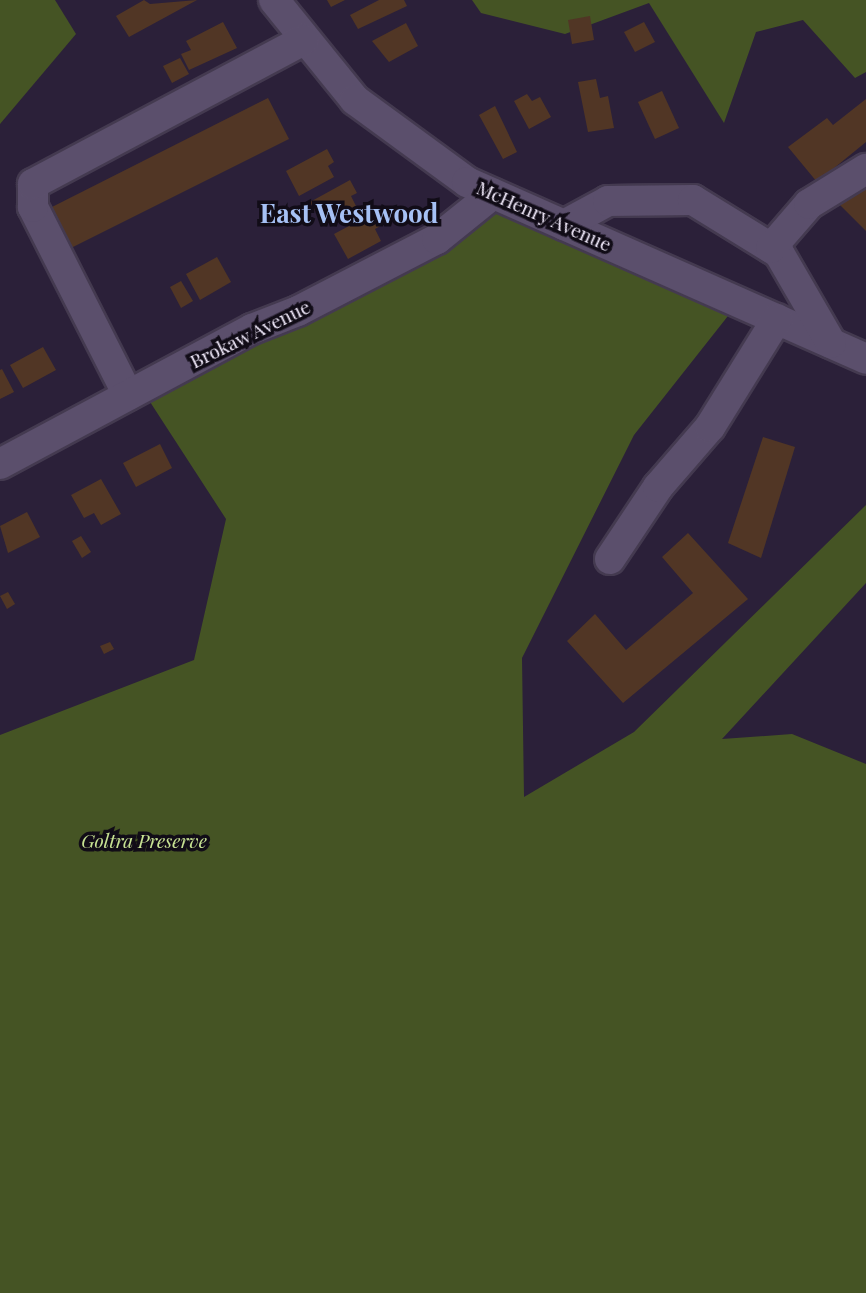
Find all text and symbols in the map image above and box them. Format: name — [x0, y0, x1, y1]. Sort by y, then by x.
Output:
street label: McHenry Avenue — [473, 176, 615, 256]
district label: East Westwood — [259, 197, 439, 229]
street label: Brokaw Avenue — [186, 295, 314, 373]
park label: Goltra Preserve — [81, 830, 207, 852]

